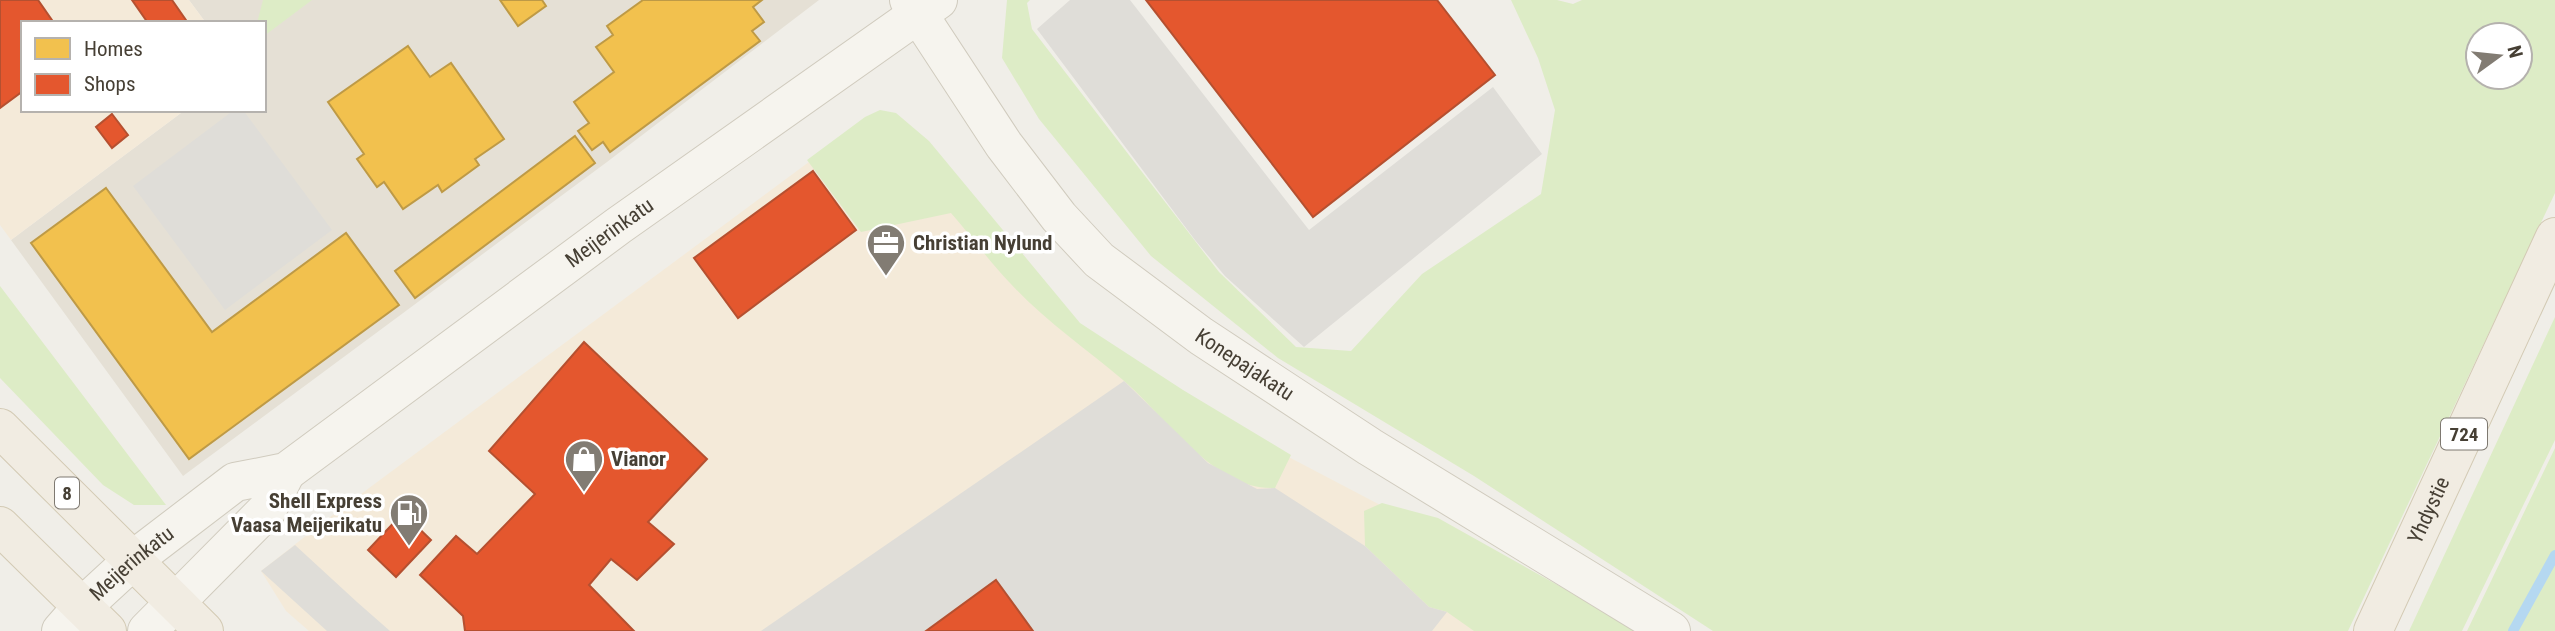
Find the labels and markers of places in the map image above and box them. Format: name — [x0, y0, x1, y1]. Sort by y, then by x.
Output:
office icon: Christian Nylund — [865, 222, 907, 277]
place label: Christian Nylund — [913, 231, 1052, 255]
shop icon: Vianor — [563, 438, 605, 493]
place label: Vianor — [611, 447, 666, 471]
place label: Shell Express Vaasa Meijerikatu — [231, 489, 382, 537]
fuel station icon: Shell Express Vaasa Meijerikatu — [388, 492, 430, 547]

